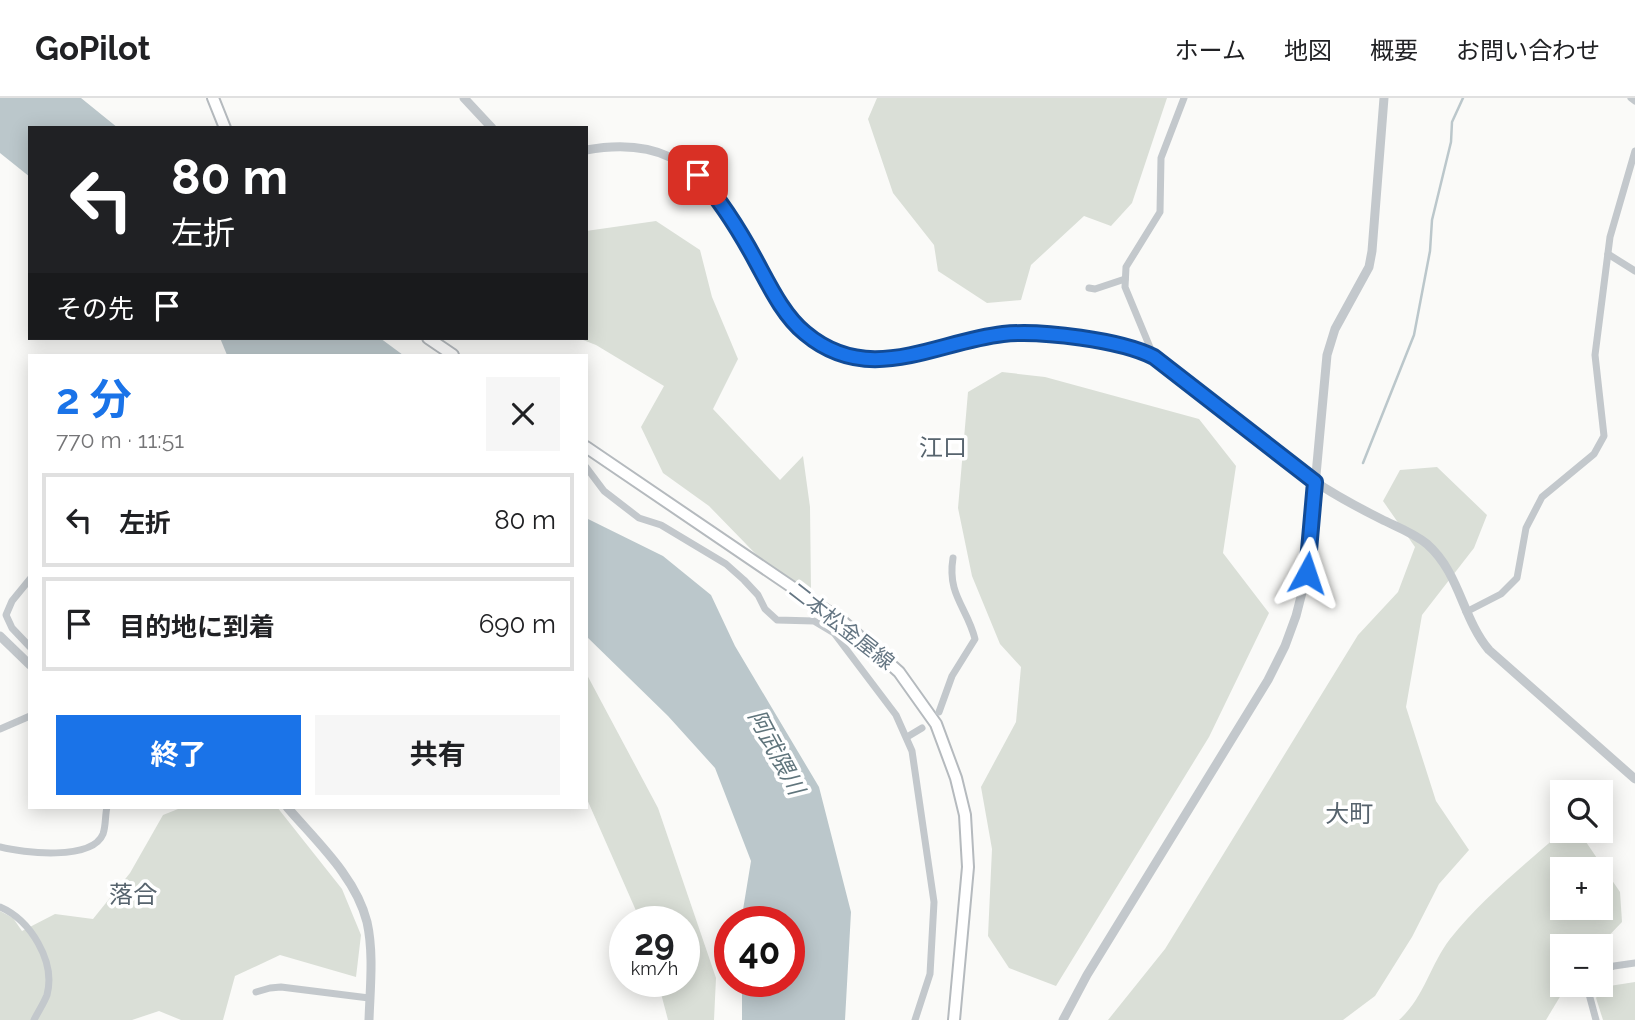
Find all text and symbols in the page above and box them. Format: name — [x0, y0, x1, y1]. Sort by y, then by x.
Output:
text: GoPilot — [35, 29, 150, 68]
text: ホーム — [1175, 36, 1246, 65]
text: 地図 — [1284, 36, 1332, 65]
text: 概要 — [1370, 36, 1418, 65]
text: お問い合わせ — [1456, 36, 1600, 65]
pin — [668, 145, 728, 205]
text: 80 m — [171, 148, 288, 205]
icon: left — [56, 154, 147, 245]
icon: arrive — [679, 156, 717, 194]
text: 左折 — [171, 214, 235, 251]
icon: arrive — [148, 287, 186, 325]
text: その先 — [56, 294, 134, 324]
text: 2 分 — [56, 375, 132, 424]
button: close — [486, 377, 560, 451]
text: 770 m · 11:51 — [56, 426, 184, 453]
district label: 江口 — [919, 433, 967, 462]
icon: left — [60, 501, 98, 539]
text: 80 m — [494, 505, 556, 535]
text: 左折 — [119, 508, 171, 538]
position arrow — [1270, 536, 1344, 610]
street label: 二本松金屋線 — [785, 577, 899, 675]
icon: arrive — [60, 605, 98, 643]
text: 690 m — [479, 609, 556, 639]
text: 目的地に到着 — [119, 612, 275, 642]
water label: 阿武隈川 — [743, 705, 812, 802]
button: 終了 — [56, 715, 301, 795]
button: 共有 — [315, 715, 560, 795]
map controls — [1550, 780, 1613, 997]
button: search — [1550, 780, 1613, 843]
district label: 大町 — [1325, 799, 1373, 828]
button: + — [1550, 857, 1613, 920]
district label: 落合 — [109, 880, 157, 909]
speed limit sign: 40 — [714, 906, 805, 997]
text: 29 — [634, 922, 675, 963]
button: − — [1550, 934, 1613, 997]
text: km/h — [631, 958, 678, 979]

